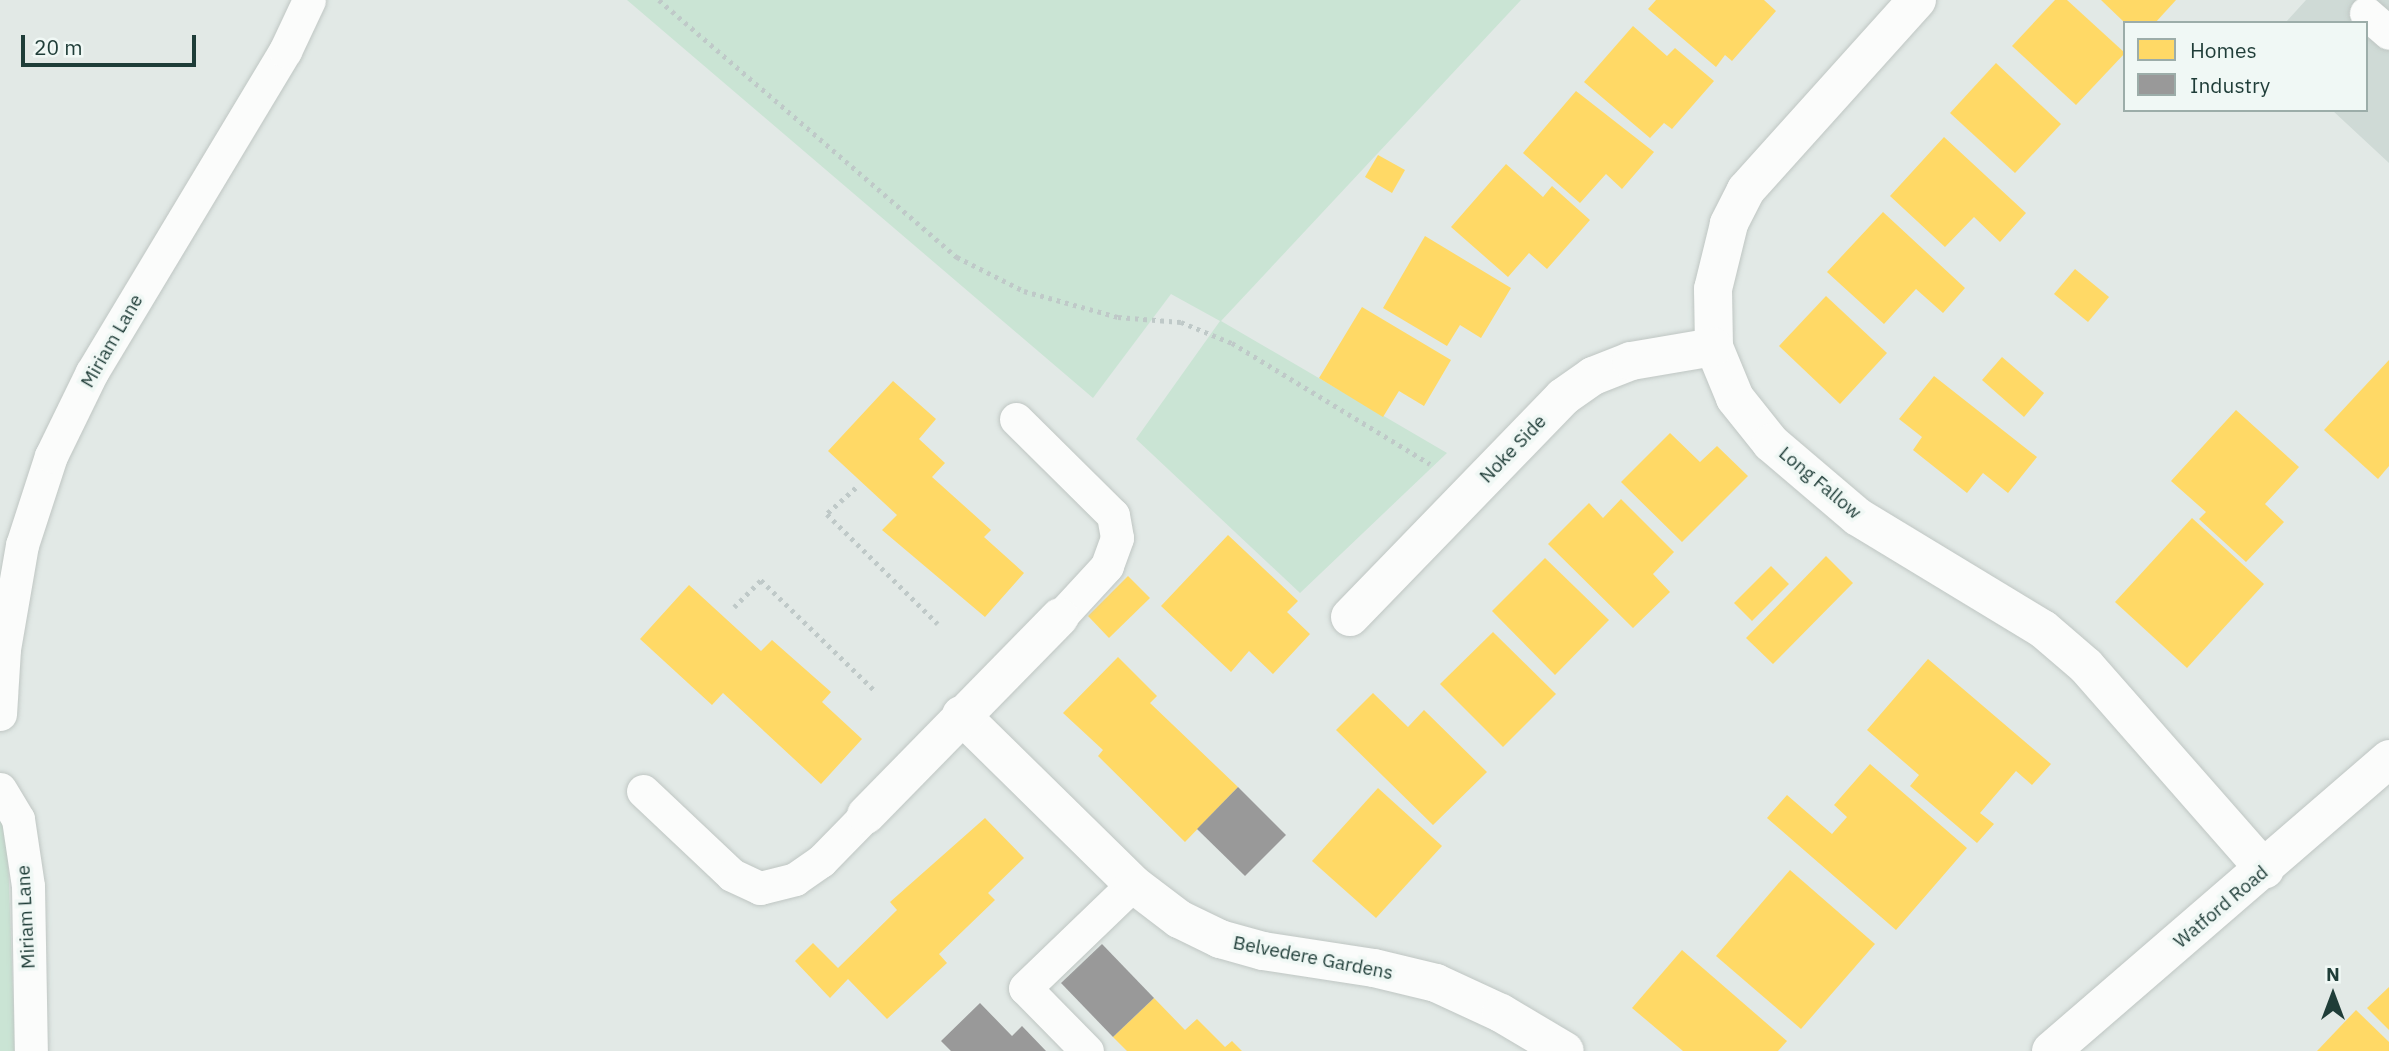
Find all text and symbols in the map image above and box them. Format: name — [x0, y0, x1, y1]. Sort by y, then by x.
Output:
scale bar — [24, 21, 200, 65]
legend — [2123, 21, 2368, 112]
text: 20 m — [34, 33, 83, 61]
text: Homes — [2190, 36, 2257, 64]
text: Industry — [2190, 71, 2270, 99]
street label: Miriam Lane — [76, 290, 148, 392]
street label: Noke Side — [1475, 410, 1551, 488]
street label: Long Fallow — [1774, 442, 1866, 524]
street label: Watford Road — [2169, 861, 2273, 953]
street label: Miriam Lane — [12, 864, 40, 970]
street label: Belvedere Gardens — [1231, 931, 1395, 985]
north arrow — [2298, 960, 2368, 1030]
text: N — [2326, 962, 2340, 986]

